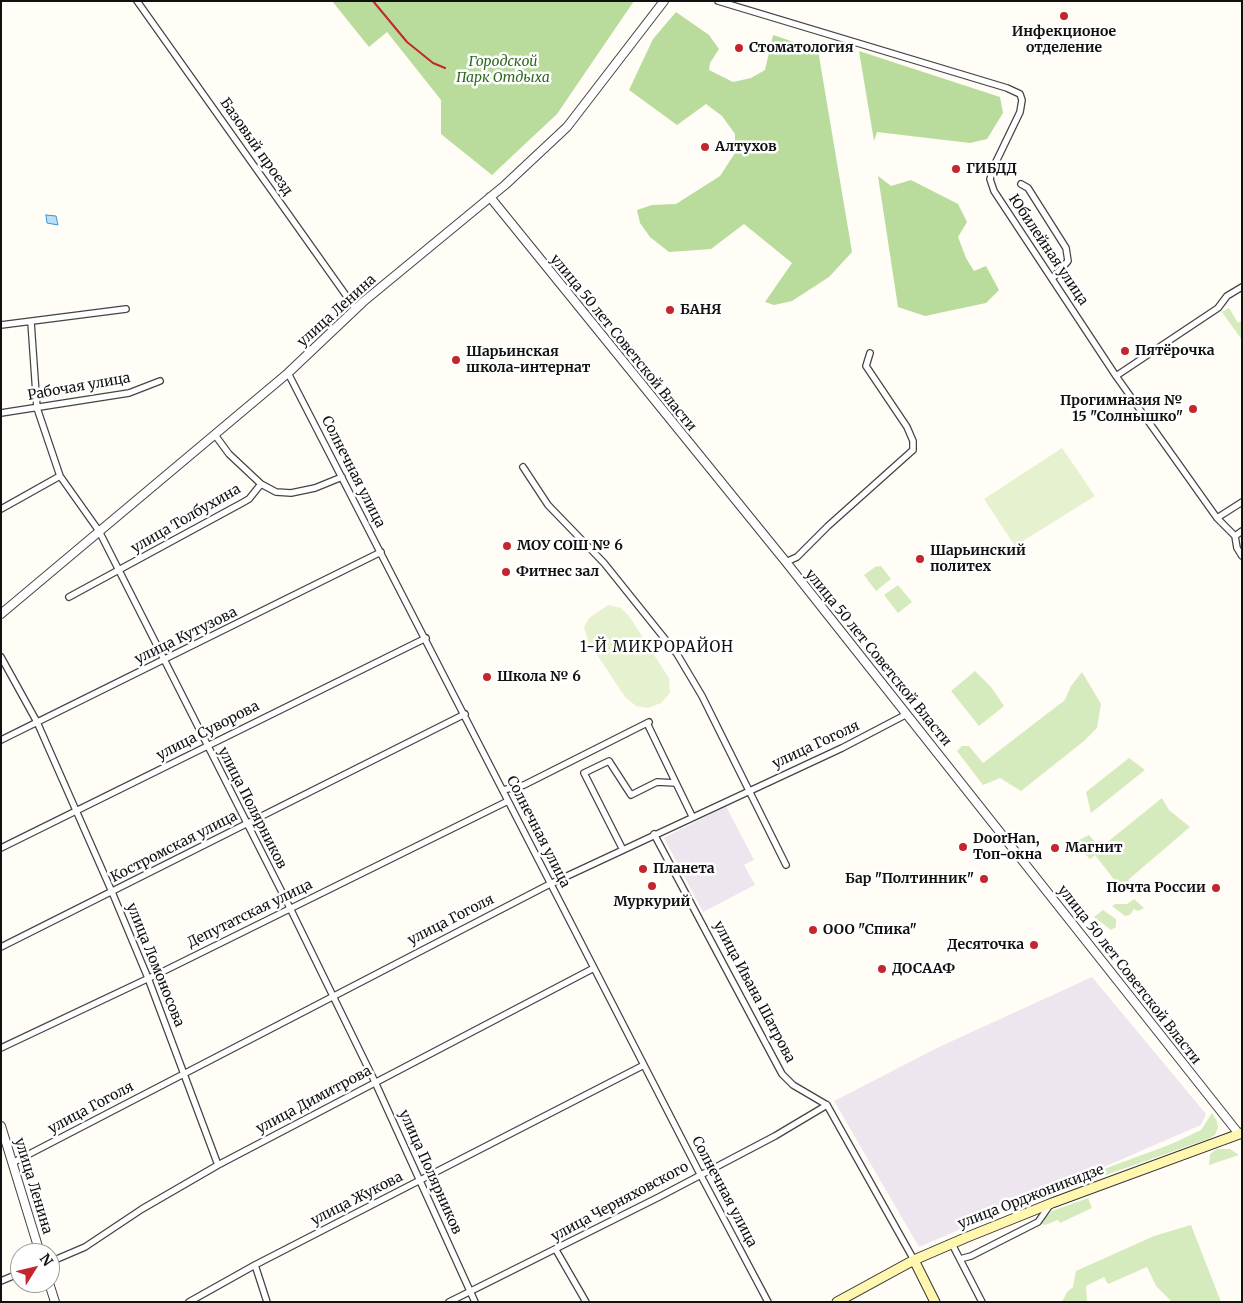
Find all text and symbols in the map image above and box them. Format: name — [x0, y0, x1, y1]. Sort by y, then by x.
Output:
marker: Инфекционое отделение — [1058, 10, 1070, 22]
place label: Инфекционое отделение — [1012, 24, 1116, 56]
place label: Стоматология — [749, 40, 854, 56]
marker: Стоматология — [733, 42, 745, 54]
park label: Городской Парк Отдыха — [456, 54, 550, 86]
street label: Базовый проезд — [216, 95, 296, 199]
place label: Алтухов — [715, 139, 777, 155]
marker: Алтухов — [699, 141, 711, 153]
place label: ГИБДД — [966, 161, 1017, 177]
marker: ГИБДД — [950, 163, 962, 175]
street label: Юбилейная улица — [1005, 191, 1091, 309]
street label: улица 50 лет Советской Власти — [546, 251, 700, 435]
street label: улица Ленина — [294, 271, 380, 351]
place label: БАНЯ — [680, 302, 721, 318]
marker: БАНЯ — [664, 304, 676, 316]
place label: Пятёрочка — [1135, 343, 1215, 359]
place label: Шарьинская школа-интернат — [466, 344, 590, 377]
marker: Пятёрочка — [1119, 345, 1131, 357]
marker: Шарьинская школа-интернат — [450, 354, 462, 366]
street label: Рабочая улица — [26, 370, 132, 404]
place label: Прогимназия № 15 "Солнышко" — [1060, 393, 1183, 426]
marker: Прогимназия № 15 "Солнышко" — [1187, 403, 1199, 415]
street label: Солнечная улица — [318, 413, 388, 531]
street label: улица Толбухина — [128, 481, 244, 557]
place label: МОУ СОШ № 6 — [517, 538, 623, 554]
marker: МОУ СОШ № 6 — [501, 540, 513, 552]
place label: Шарьинский политех — [930, 543, 1026, 576]
marker: Шарьинский политех — [914, 553, 926, 565]
place label: Фитнес зал — [516, 564, 599, 580]
marker: Фитнес зал — [500, 566, 512, 578]
street label: улица 50 лет Советской Власти — [801, 566, 955, 750]
street label: улица Кутузова — [132, 604, 240, 668]
district label: 1-Й МИКРОРАЙОН — [578, 639, 736, 657]
place label: Школа № 6 — [497, 669, 581, 685]
marker: Школа № 6 — [481, 671, 493, 683]
street label: улица Суворова — [154, 698, 262, 764]
street label: улица Гоголя — [770, 717, 862, 773]
street label: улица Полярников — [214, 744, 290, 872]
street label: Солнечная улица — [503, 773, 573, 891]
street label: Костромская улица — [108, 808, 240, 886]
place label: DoorHan, Топ-окна — [973, 831, 1042, 864]
place label: Магнит — [1065, 840, 1123, 856]
marker: DoorHan, Топ-окна — [957, 841, 969, 853]
marker: Магнит — [1049, 842, 1061, 854]
place label: Планета — [653, 861, 715, 877]
marker: Планета — [637, 863, 649, 875]
place label: Бар "Полтинник" — [845, 871, 974, 887]
marker: Бар "Полтинник" — [978, 873, 990, 885]
street label: Депутатская улица — [185, 876, 315, 952]
marker: Муркурий — [646, 880, 658, 892]
place label: Почта России — [1106, 880, 1206, 896]
street label: улица 50 лет Советской Власти — [1054, 882, 1204, 1068]
marker: Почта России — [1210, 882, 1222, 894]
street label: улица Гоголя — [405, 891, 497, 949]
place label: Муркурий — [614, 894, 690, 910]
street label: улица Ломоносова — [122, 901, 188, 1029]
street label: улица Ивана Шатрова — [709, 918, 799, 1066]
place label: ООО "Спика" — [823, 922, 917, 938]
marker: ООО "Спика" — [807, 924, 819, 936]
place label: Десяточка — [947, 937, 1024, 953]
marker: Десяточка — [1028, 939, 1040, 951]
place label: ДОСААФ — [892, 961, 955, 977]
marker: ДОСААФ — [876, 963, 888, 975]
street label: улица Димитрова — [253, 1063, 375, 1137]
street label: улица Гоголя — [45, 1078, 137, 1138]
street label: улица Полярников — [395, 1107, 465, 1237]
street label: Солнечная улица — [688, 1134, 760, 1250]
street label: улица Ленина — [10, 1136, 56, 1236]
street label: улица Черняховского — [548, 1159, 692, 1245]
street label: улица Орджоникидзе — [956, 1161, 1106, 1233]
street label: улица Жукова — [308, 1169, 406, 1229]
north arrow — [10, 1243, 60, 1293]
text: N — [36, 1250, 57, 1270]

